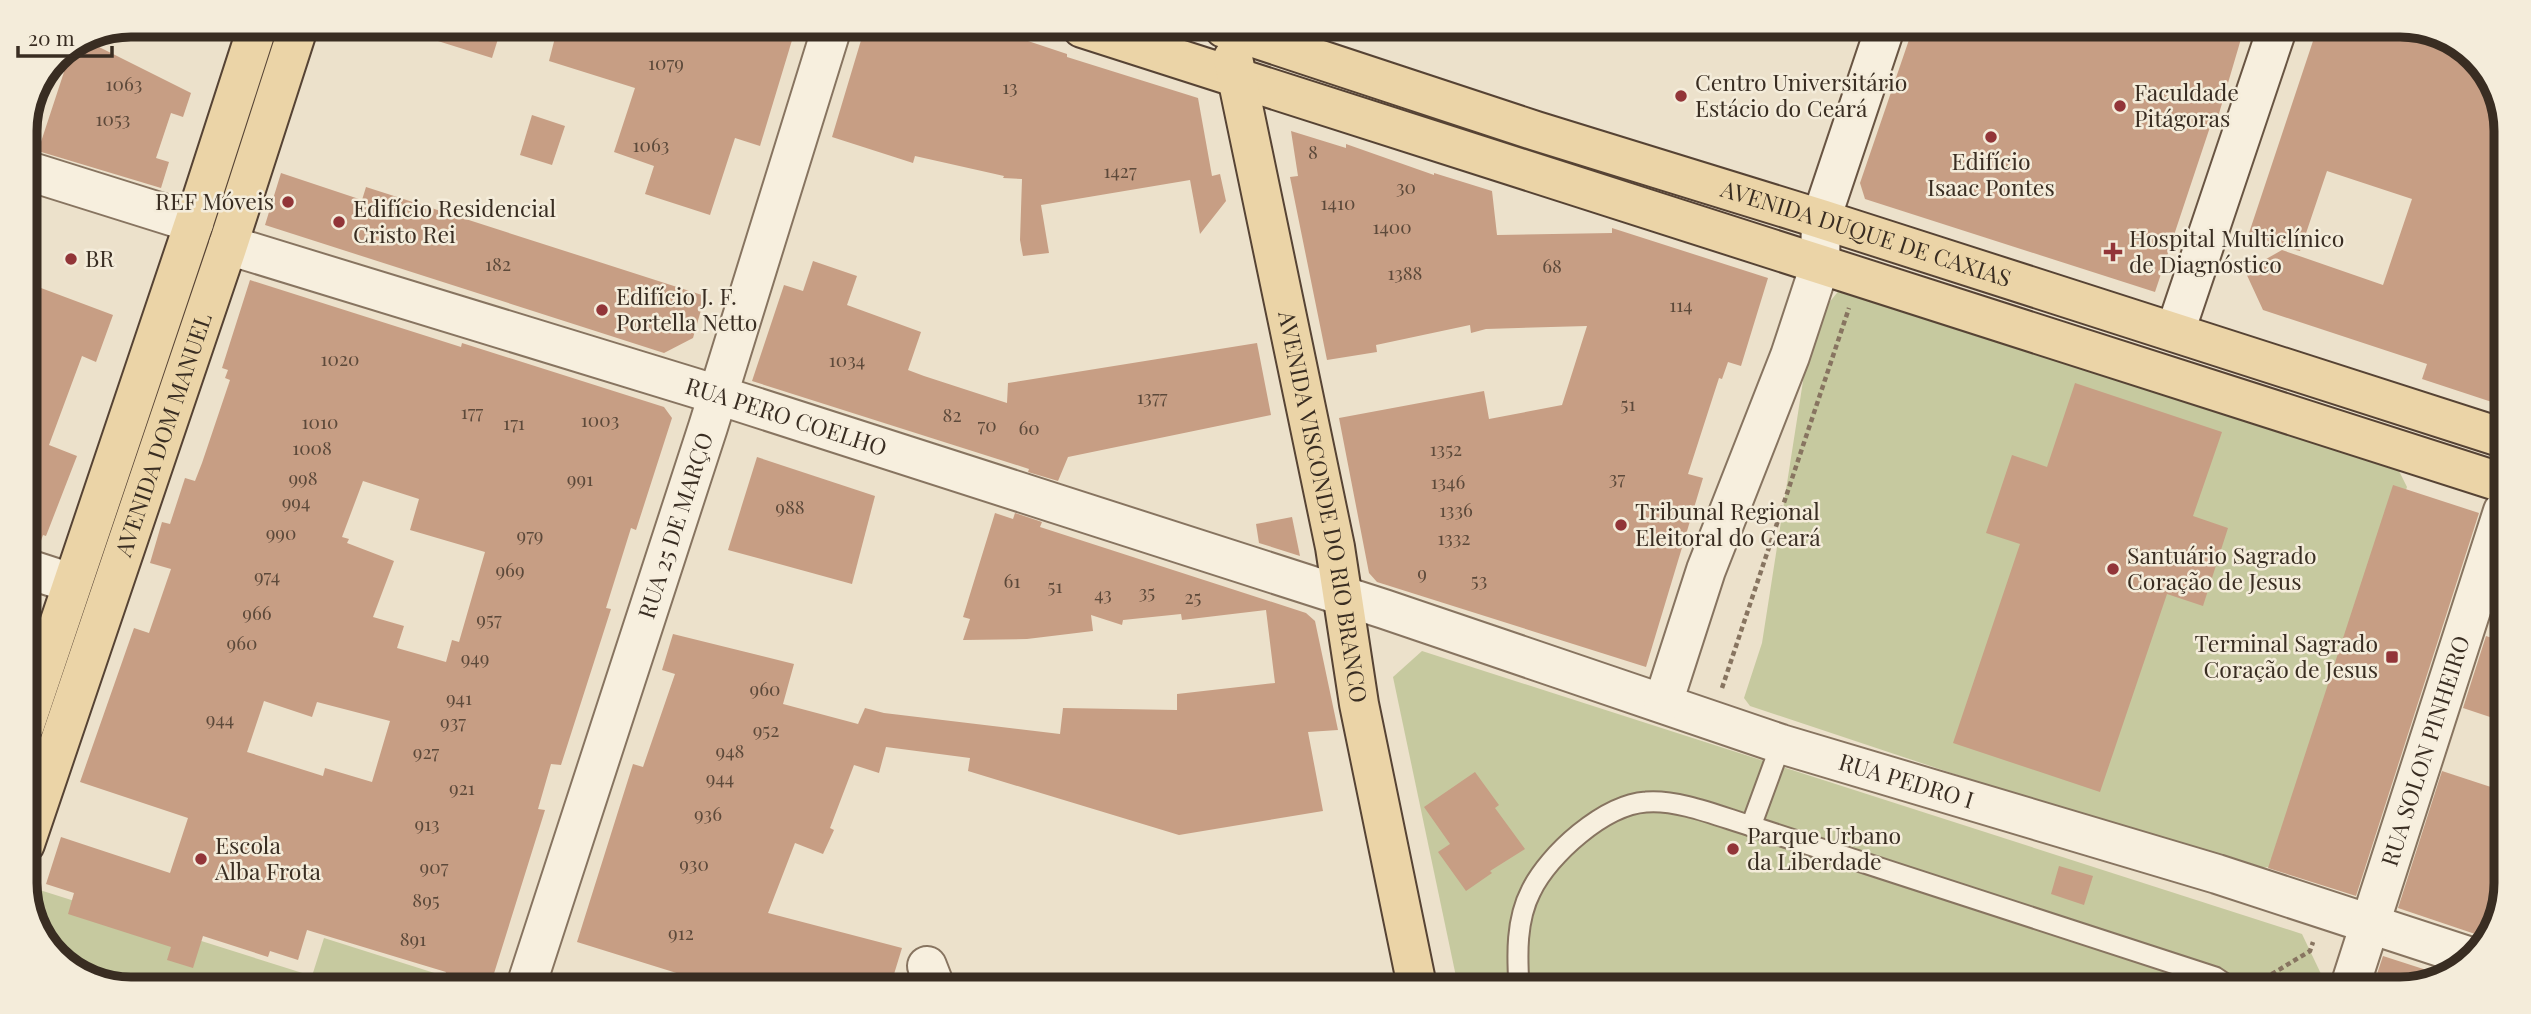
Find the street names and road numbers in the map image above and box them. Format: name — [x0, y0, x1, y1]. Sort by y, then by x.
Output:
street label: AVENIDA DUQUE DE CAXIAS — [1716, 172, 2015, 293]
street label: AVENIDA VISCONDE DO RIO BRANCO — [1272, 307, 1376, 705]
street label: AVENIDA DOM MANUEL — [106, 309, 218, 561]
street label: RUA PERO COELHO — [682, 369, 891, 462]
street label: RUA 25 DE MARÇO — [630, 428, 719, 622]
street label: RUA SOLON PINHEIRO — [2373, 631, 2476, 870]
street label: RUA PEDRO I — [1835, 745, 1978, 815]

